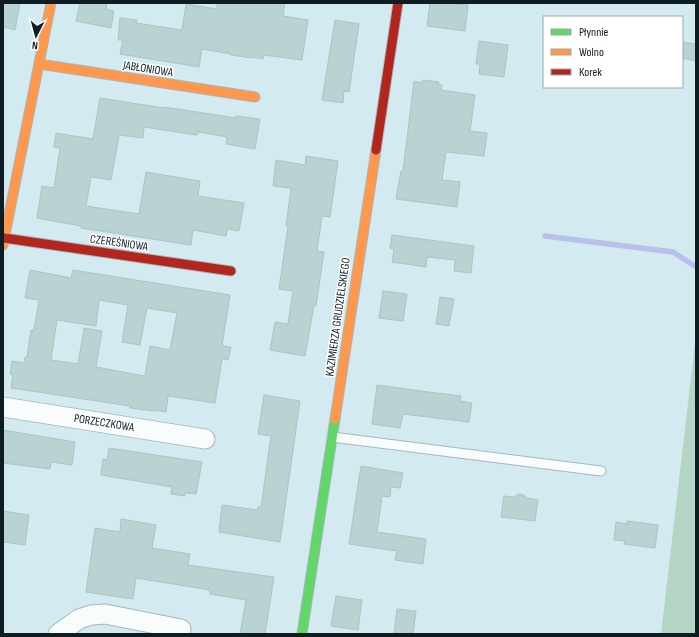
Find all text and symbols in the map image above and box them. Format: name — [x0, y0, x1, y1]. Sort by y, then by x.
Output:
north arrow — [16, 16, 56, 56]
legend — [543, 16, 683, 88]
text: Płynnie — [579, 25, 609, 40]
text: N — [31, 39, 39, 52]
text: Wolno — [579, 45, 604, 60]
street label: JABŁONIOWA — [121, 58, 175, 80]
text: Korek — [579, 65, 602, 80]
street label: CZEREŚNIOWA — [89, 232, 150, 255]
street label: KAZIMIERZA GRUDZIELSKIEGO — [322, 257, 354, 377]
street label: PORZECZKOWA — [73, 411, 136, 435]

